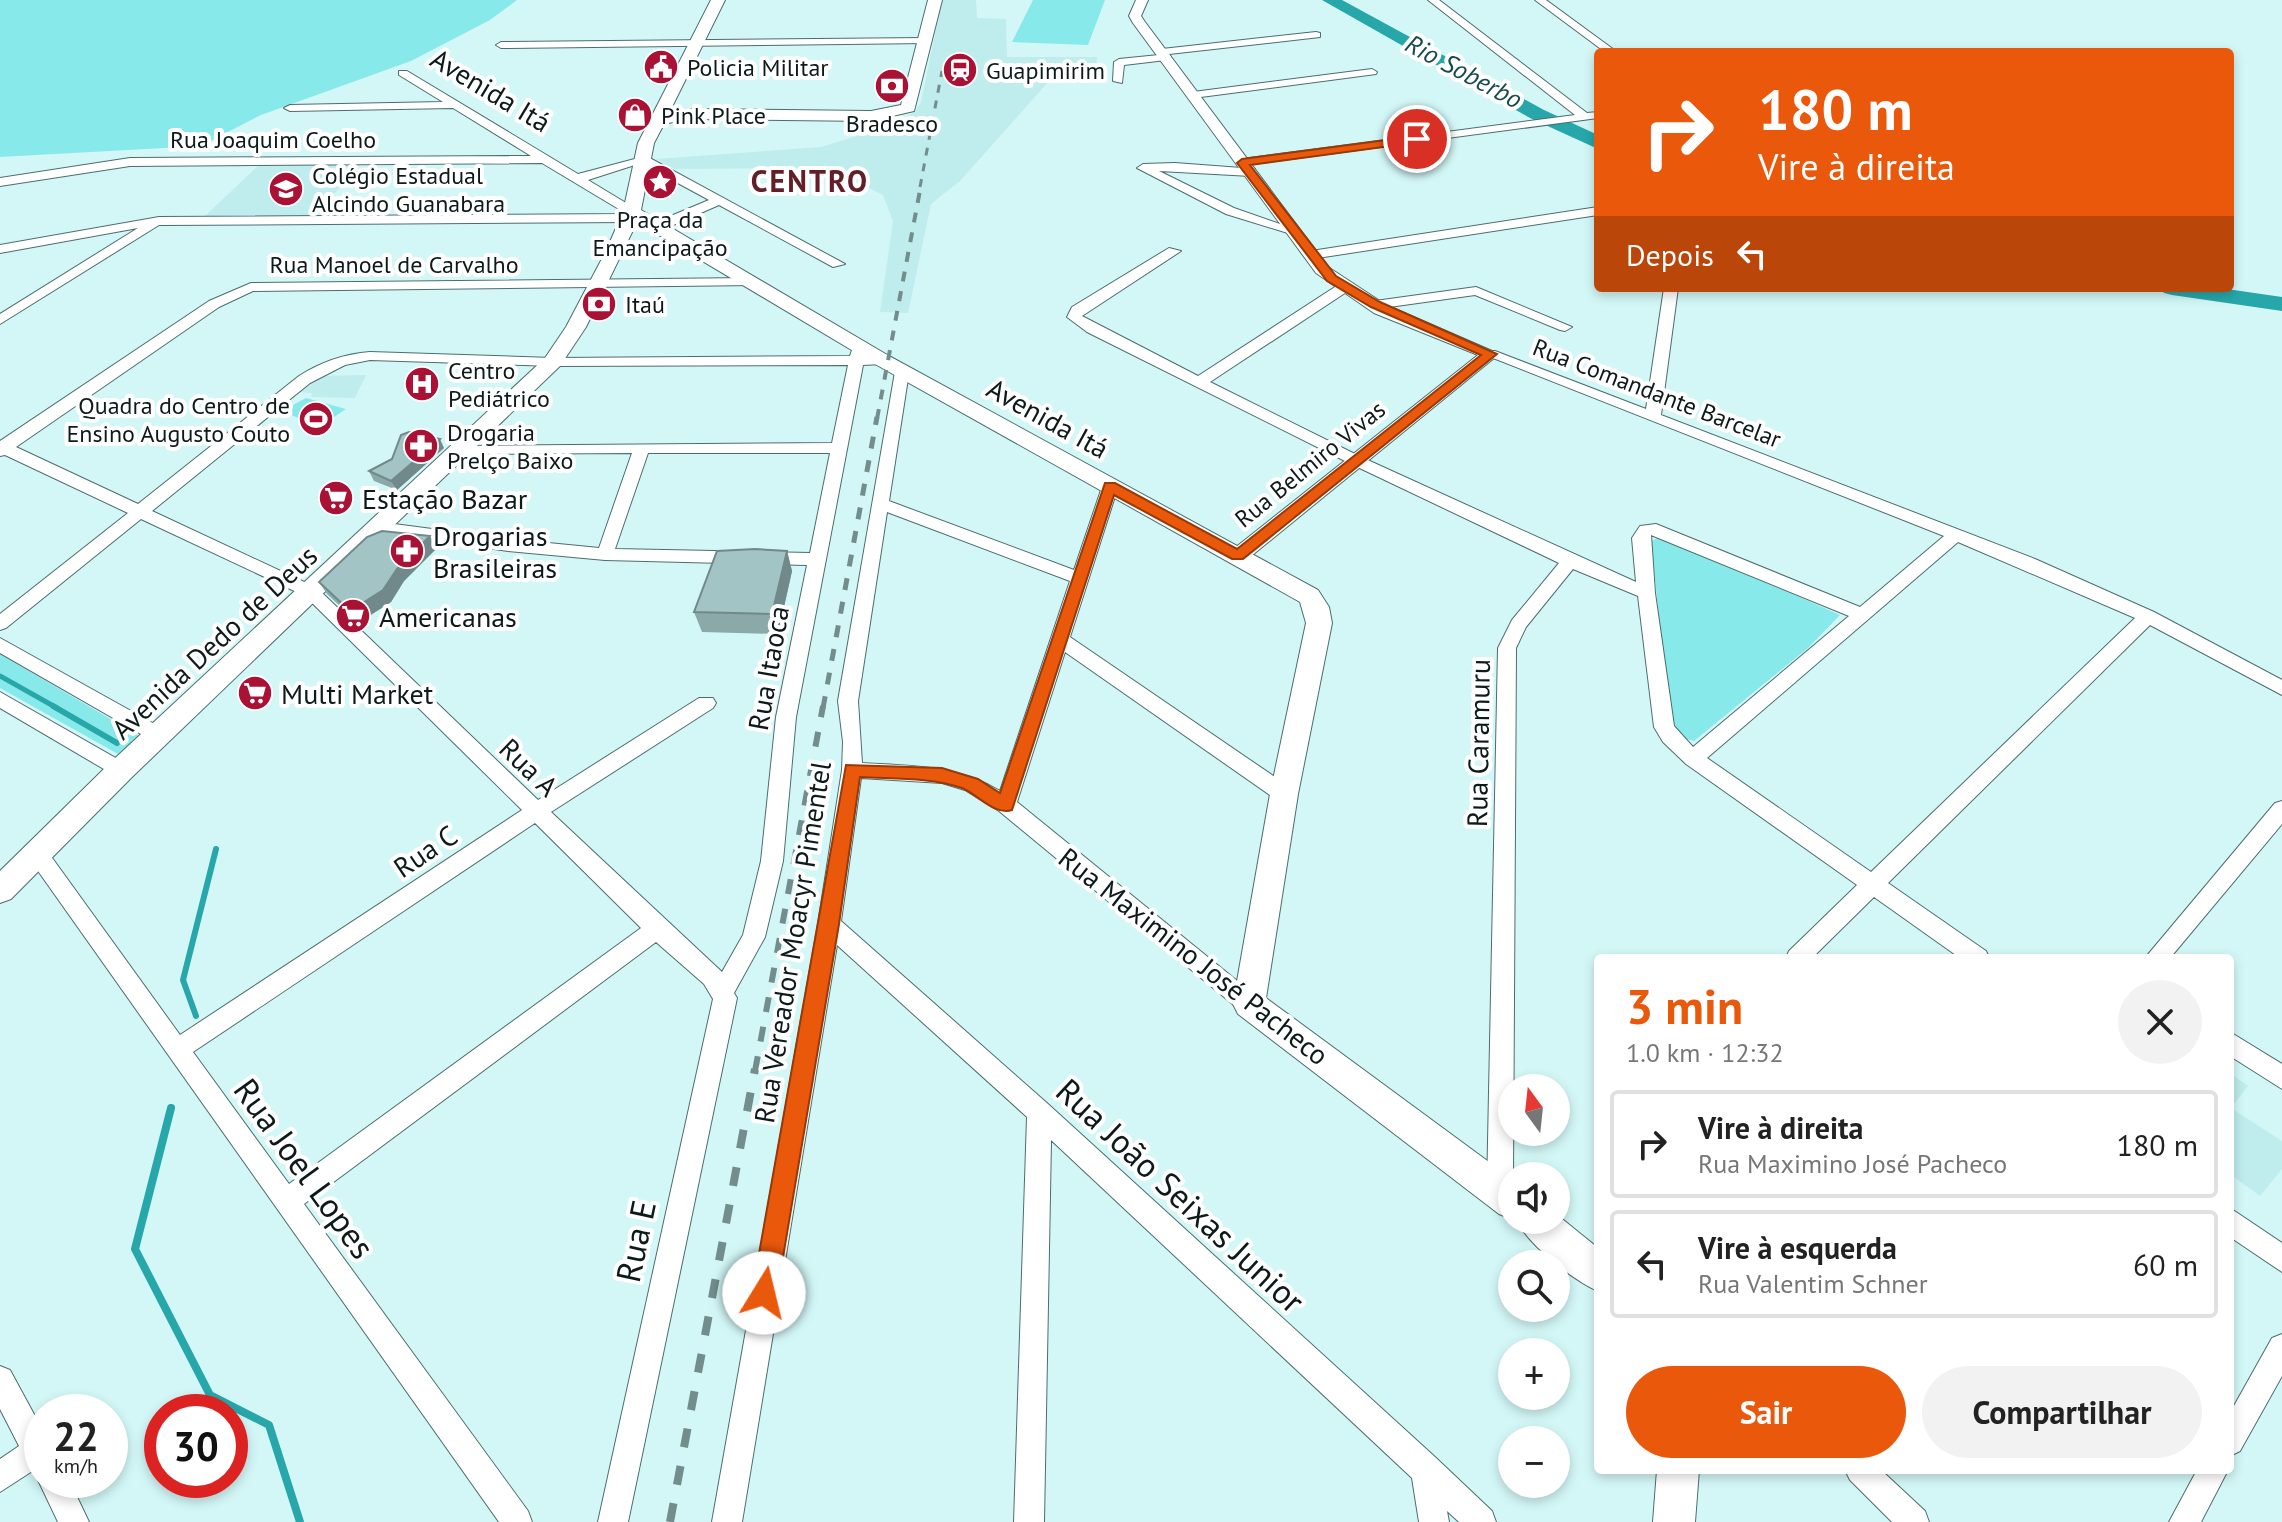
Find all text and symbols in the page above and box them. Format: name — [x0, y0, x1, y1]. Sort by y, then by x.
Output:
water label: Rio Soberbo — [1400, 26, 1528, 116]
street label: Avenida Itá — [424, 40, 558, 140]
public building icon: Policia Militar — [642, 48, 680, 86]
station icon: Guapimirim — [941, 51, 979, 89]
place label: Policia Militar — [687, 52, 828, 83]
place label: Guapimirim — [986, 55, 1105, 86]
bank icon: Bradesco — [873, 67, 911, 105]
text: 180 m — [1758, 73, 1913, 145]
icon: right — [1626, 80, 1730, 184]
shop icon: Pink Place — [616, 96, 654, 134]
place label: Pink Place — [661, 100, 766, 131]
pin — [1383, 105, 1451, 173]
place label: Bradesco — [846, 108, 938, 139]
icon: arrive — [1395, 117, 1439, 161]
street label: Rua Joaquim Coelho — [170, 124, 376, 155]
text: Vire à direita — [1758, 143, 1955, 190]
place label: Colégio Estadual Alcindo Guanabara — [312, 160, 505, 219]
district label: CENTRO — [751, 161, 869, 200]
place icon: Praça da Emancipação — [641, 163, 679, 201]
school or university icon: Colégio Estadual Alcindo Guanabara — [267, 170, 305, 208]
place label: Praça da Emancipação — [592, 204, 728, 263]
icon: left — [1730, 232, 1774, 276]
text: Depois — [1626, 235, 1714, 274]
street label: Rua Manoel de Carvalho — [269, 249, 519, 280]
bank icon: Itaú — [580, 285, 618, 323]
place label: Itaú — [625, 289, 665, 320]
street label: Rua Comandante Barcelar — [1528, 331, 1786, 455]
place label: Centro Pediátrico — [448, 355, 550, 414]
hospital icon: Centro Pediátrico — [403, 365, 441, 403]
street label: Avenida Itá — [981, 369, 1115, 467]
place label: Quadra do Centro de Ensino Augusto Couto — [66, 390, 290, 449]
street label: Rua Belmiro Vivas — [1228, 394, 1392, 534]
sports icon: Quadra do Centro de Ensino Augusto Couto — [297, 400, 335, 438]
place label: Drogaria Prelço Baixo — [447, 417, 573, 476]
pharmacy icon: Drogaria Prelço Baixo — [402, 427, 440, 465]
supermarket icon: Estação Bazar — [317, 479, 355, 517]
place label: Estação Bazar — [362, 480, 528, 517]
place label: Drogarias Brasileiras — [433, 517, 557, 586]
pharmacy icon: Drogarias Brasileiras — [388, 532, 426, 570]
street label: Avenida Dedo de Deus — [103, 537, 325, 747]
supermarket icon: Americanas — [334, 597, 372, 635]
place label: Americanas — [379, 598, 517, 635]
street label: Rua Itaoca — [739, 603, 797, 733]
street label: Rua Caramuru — [1458, 659, 1498, 827]
supermarket icon: Multi Market — [236, 674, 274, 712]
place label: Multi Market — [281, 675, 434, 712]
street label: Rua A — [492, 730, 567, 804]
street label: Rua Vereador Moacyr Pimentel — [745, 759, 839, 1125]
street label: Rua C — [386, 816, 464, 886]
street label: Rua Maximino José Pacheco — [1051, 839, 1337, 1073]
text: 3 min — [1626, 975, 1743, 1037]
button: close — [2118, 980, 2202, 1064]
text: 1.0 km · 12:32 — [1626, 1036, 1784, 1069]
street label: Rua João Seixas Junior — [1047, 1068, 1315, 1322]
street label: Rua Joel Lopes — [225, 1069, 385, 1267]
north arrow — [1498, 1074, 1570, 1146]
map controls — [1498, 1074, 1570, 1498]
text: Vire à direita — [1698, 1108, 1863, 1147]
icon: right — [1630, 1122, 1674, 1166]
text: 180 m — [2117, 1125, 2198, 1164]
text: Rua Maximino José Pacheco — [1698, 1147, 2007, 1180]
button: sound — [1498, 1162, 1570, 1234]
street label: Rua E — [605, 1196, 665, 1286]
text: Vire à esquerda — [1698, 1228, 1897, 1267]
icon: left — [1630, 1242, 1674, 1286]
text: 60 m — [2133, 1245, 2198, 1284]
button: search — [1498, 1250, 1570, 1322]
position arrow — [722, 1251, 806, 1335]
text: Rua Valentim Schner — [1698, 1267, 1928, 1300]
button: + — [1498, 1338, 1570, 1410]
button: Sair — [1626, 1366, 1906, 1458]
button: Compartilhar — [1922, 1366, 2202, 1458]
speed limit sign: 30 — [144, 1394, 248, 1498]
text: 22 — [53, 1410, 99, 1462]
button: − — [1498, 1426, 1570, 1498]
text: km/h — [54, 1453, 98, 1479]

